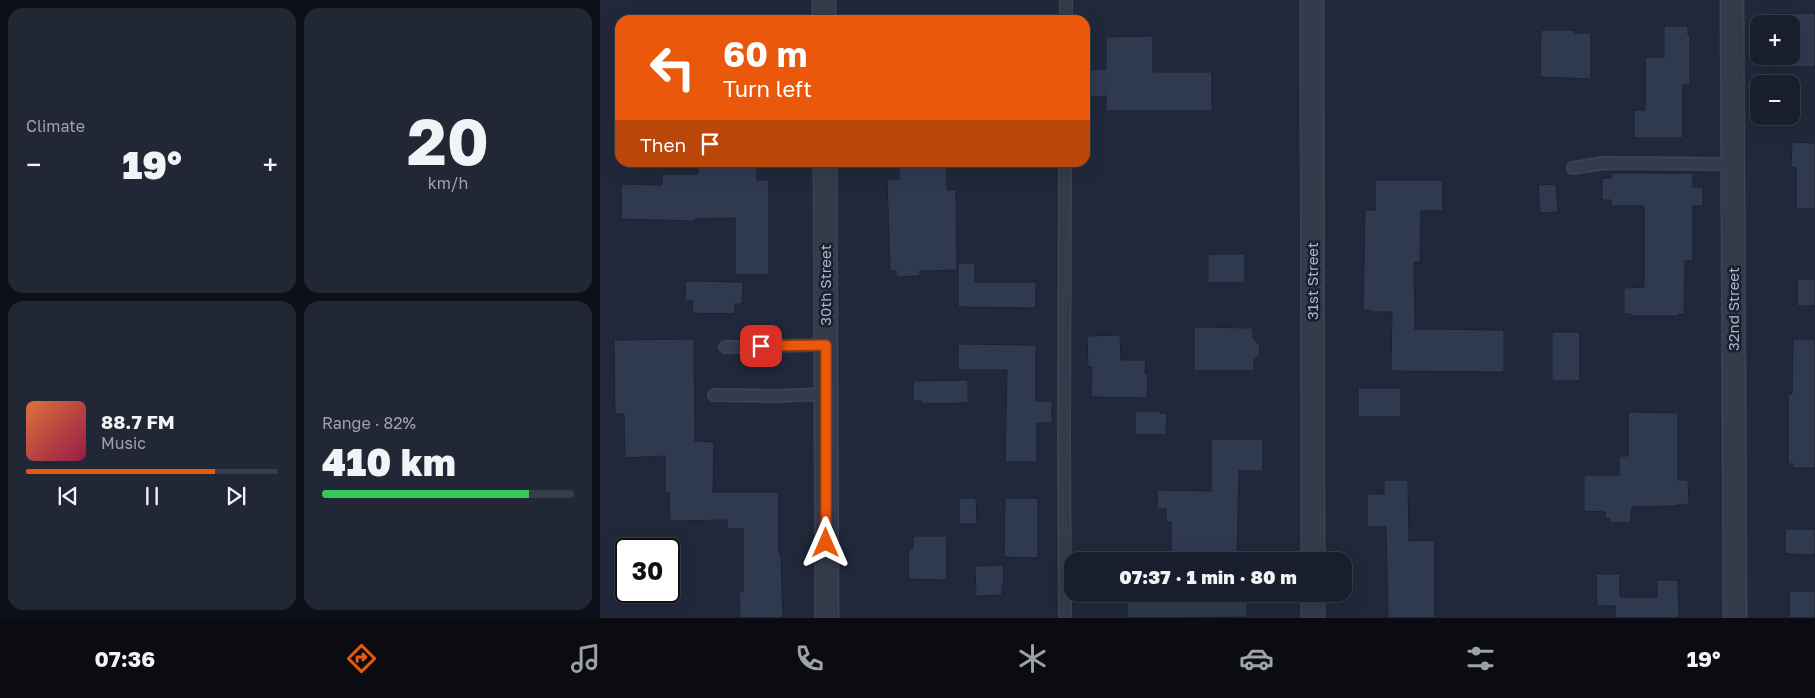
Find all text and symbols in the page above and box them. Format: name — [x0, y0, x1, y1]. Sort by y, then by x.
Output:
map controls — [1750, 15, 1800, 125]
button: + — [1750, 15, 1800, 65]
text: 60 m — [723, 33, 807, 75]
icon: left — [640, 35, 705, 100]
text: Turn left — [723, 75, 812, 102]
button: − — [1750, 75, 1800, 125]
text: 20 — [407, 101, 489, 179]
text: Climate — [26, 116, 85, 136]
icon: arrive — [696, 130, 724, 158]
text: Then — [640, 133, 686, 156]
text: 19° — [122, 142, 182, 187]
text: − — [26, 148, 41, 181]
text: + — [263, 148, 278, 181]
text: km/h — [428, 173, 468, 193]
street label: 31st Street — [1303, 242, 1321, 320]
street label: 30th Street — [816, 244, 834, 326]
street label: 32nd Street — [1724, 267, 1742, 351]
pin — [740, 325, 782, 367]
icon: arrive — [747, 332, 775, 360]
text: 88.7 FM — [101, 410, 175, 433]
text: Range · 82% — [322, 413, 416, 433]
text: Music — [101, 433, 146, 453]
text: 410 km — [322, 439, 456, 484]
icon: previous — [54, 482, 82, 510]
icon: pause — [138, 482, 166, 510]
icon: next — [222, 482, 250, 510]
position arrow — [799, 516, 851, 568]
speed limit sign: 30 — [615, 538, 680, 603]
text: 07:37 · 1 min · 80 m — [1119, 565, 1297, 588]
icon: directions — [344, 641, 379, 676]
icon: music — [568, 641, 603, 676]
icon: phone — [792, 641, 827, 676]
icon: climate — [1015, 641, 1050, 676]
icon: car — [1239, 641, 1274, 676]
icon: filters — [1463, 641, 1498, 676]
text: 07:36 — [94, 645, 155, 672]
text: 19° — [1687, 645, 1721, 672]

